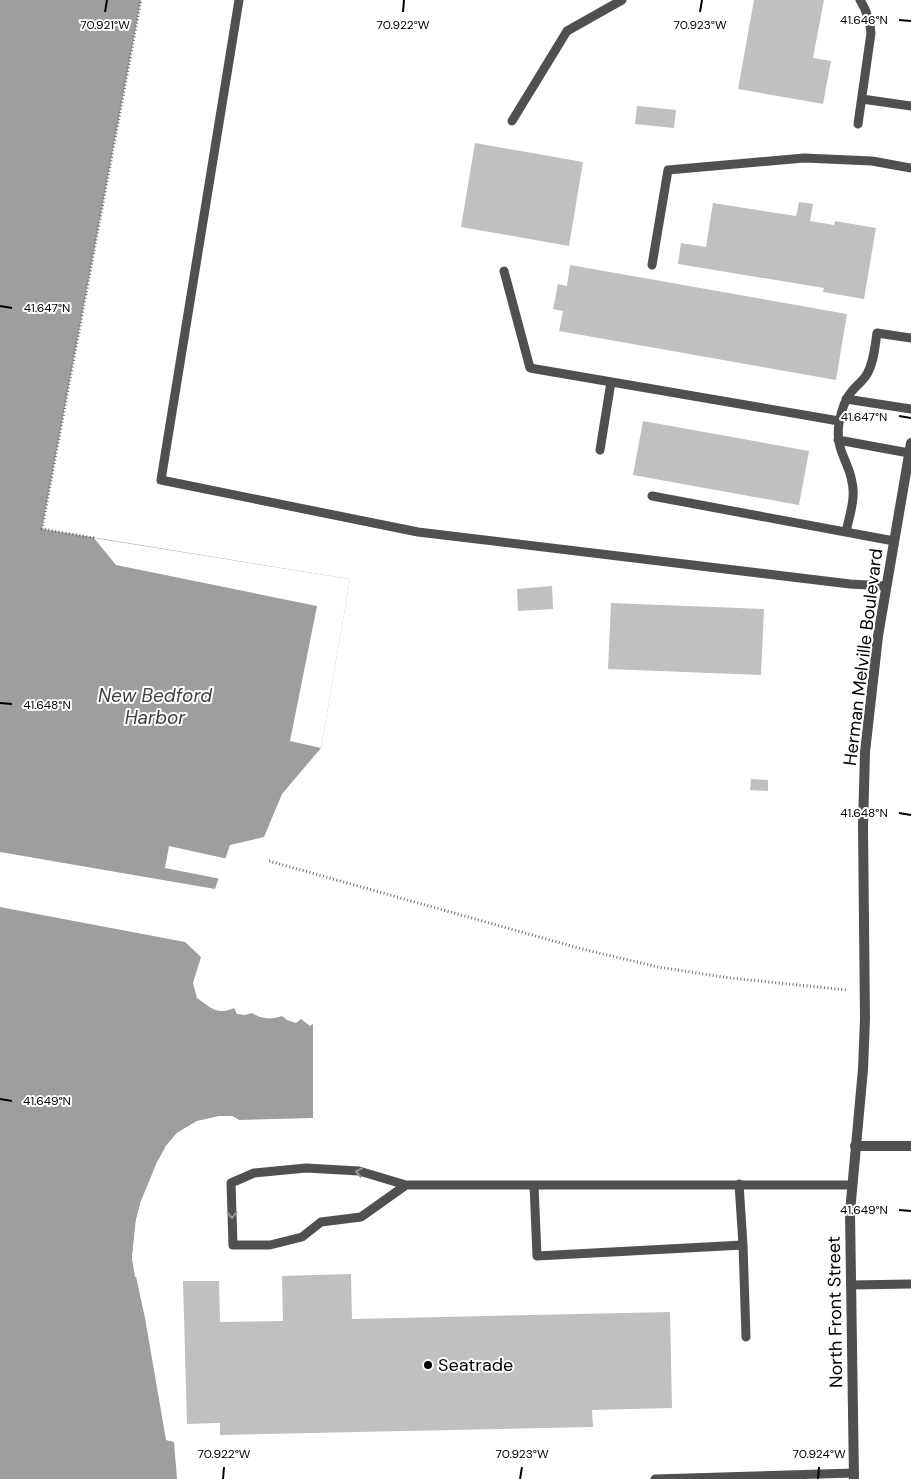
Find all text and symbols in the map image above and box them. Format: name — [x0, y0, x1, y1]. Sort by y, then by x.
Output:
text: 41.646°N — [840, 12, 888, 28]
text: 70.921°W — [80, 17, 130, 33]
text: 70.922°W — [377, 17, 430, 33]
text: 70.923°W — [673, 17, 727, 33]
text: 41.647°N — [24, 300, 70, 316]
text: 41.647°N — [841, 409, 887, 425]
street label: Herman Melville Boulevard — [838, 547, 888, 767]
water label: New Bedford Harbor — [98, 683, 213, 730]
text: 41.648°N — [23, 697, 71, 713]
text: 41.648°N — [840, 805, 888, 821]
text: 41.649°N — [23, 1093, 71, 1109]
one-way arrow — [354, 1167, 363, 1177]
text: 41.649°N — [840, 1202, 888, 1218]
one-way arrow — [227, 1212, 237, 1219]
street label: North Front Street — [822, 1236, 848, 1388]
place label: Seatrade — [438, 1353, 513, 1377]
marker: Seatrade — [422, 1359, 434, 1371]
text: 70.922°W — [198, 1446, 251, 1462]
text: 70.923°W — [495, 1446, 549, 1462]
text: 70.924°W — [792, 1446, 846, 1462]

